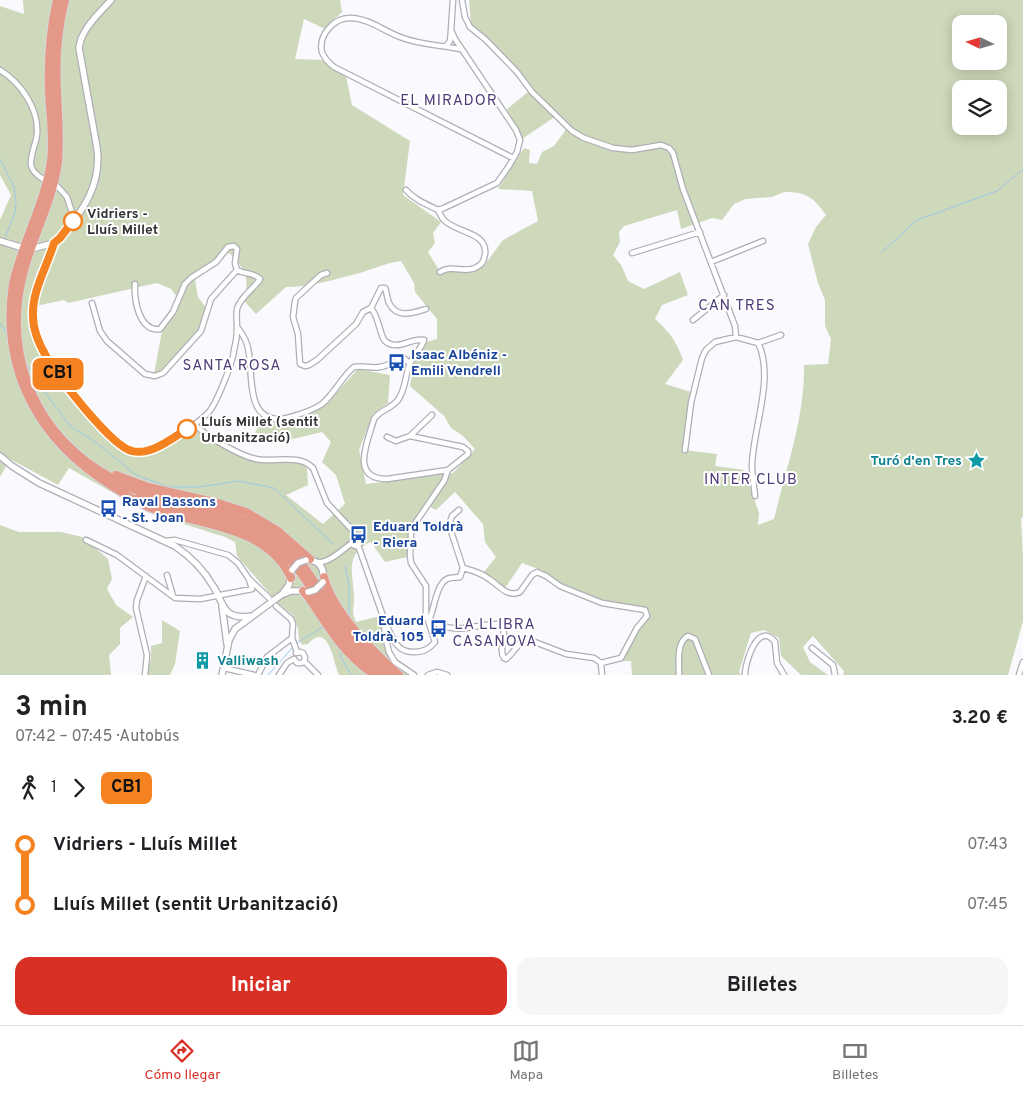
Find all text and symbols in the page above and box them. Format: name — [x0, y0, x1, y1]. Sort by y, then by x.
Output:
north arrow — [952, 15, 1008, 70]
map controls — [952, 15, 1007, 135]
button: layers — [952, 80, 1007, 135]
district label: EL MIRADOR — [400, 92, 498, 111]
place label: Vidriers - Lluís Millet — [87, 206, 158, 239]
marker: Vidriers - Lluís Millet — [63, 211, 83, 231]
district label: CAN TRES — [698, 297, 776, 316]
place label: Isaac Albéniz - Emili Vendrell — [411, 347, 507, 380]
bus stop icon: Isaac Albéniz - Emili Vendrell — [387, 352, 407, 372]
district label: SANTA ROSA — [183, 357, 281, 376]
line badge: CB1 — [29, 358, 87, 390]
text: CB1 — [43, 362, 73, 385]
place label: Lluís Millet (sentit Urbanització) — [201, 414, 318, 447]
marker: Lluís Millet (sentit Urbanització) — [177, 419, 197, 439]
place icon: Turó d'en Tres — [966, 450, 986, 470]
place label: Turó d'en Tres — [871, 453, 962, 470]
district label: INTER CLUB — [704, 471, 798, 490]
place label: Raval Bassons - St. Joan — [122, 494, 216, 527]
bus stop icon: Raval Bassons - St. Joan — [98, 499, 118, 519]
place label: Eduard Toldrà - Riera — [373, 519, 463, 552]
bus stop icon: Eduard Toldrà - Riera — [349, 524, 369, 544]
place label: Eduard Toldrà, 105 — [353, 613, 424, 646]
district label: LA LLIBRA CASANOVA — [452, 616, 538, 652]
bus stop icon: Eduard Toldrà, 105 — [428, 618, 448, 638]
building icon: Valliwash — [193, 650, 213, 670]
place label: Valliwash — [217, 653, 279, 670]
text: 3 min — [15, 690, 88, 726]
text: 3.20 € — [952, 706, 1008, 730]
text: 07:42 – 07:45 · Autobús — [15, 727, 179, 747]
icon: walk — [15, 774, 43, 802]
icon: forward — [65, 774, 93, 802]
text: CB1 — [111, 776, 142, 799]
text: 1 — [51, 778, 57, 798]
text: Vidriers - Lluís Millet — [53, 833, 237, 857]
text: 07:43 — [967, 835, 1008, 855]
text: Lluís Millet (sentit Urbanització) — [53, 893, 339, 917]
text: 07:45 — [967, 895, 1008, 915]
button: Iniciar — [15, 957, 507, 1015]
button: Billetes — [517, 957, 1008, 1015]
tab: Cómo llegar — [144, 1037, 221, 1084]
tab: Mapa — [509, 1037, 543, 1084]
tab: Billetes — [832, 1037, 879, 1084]

